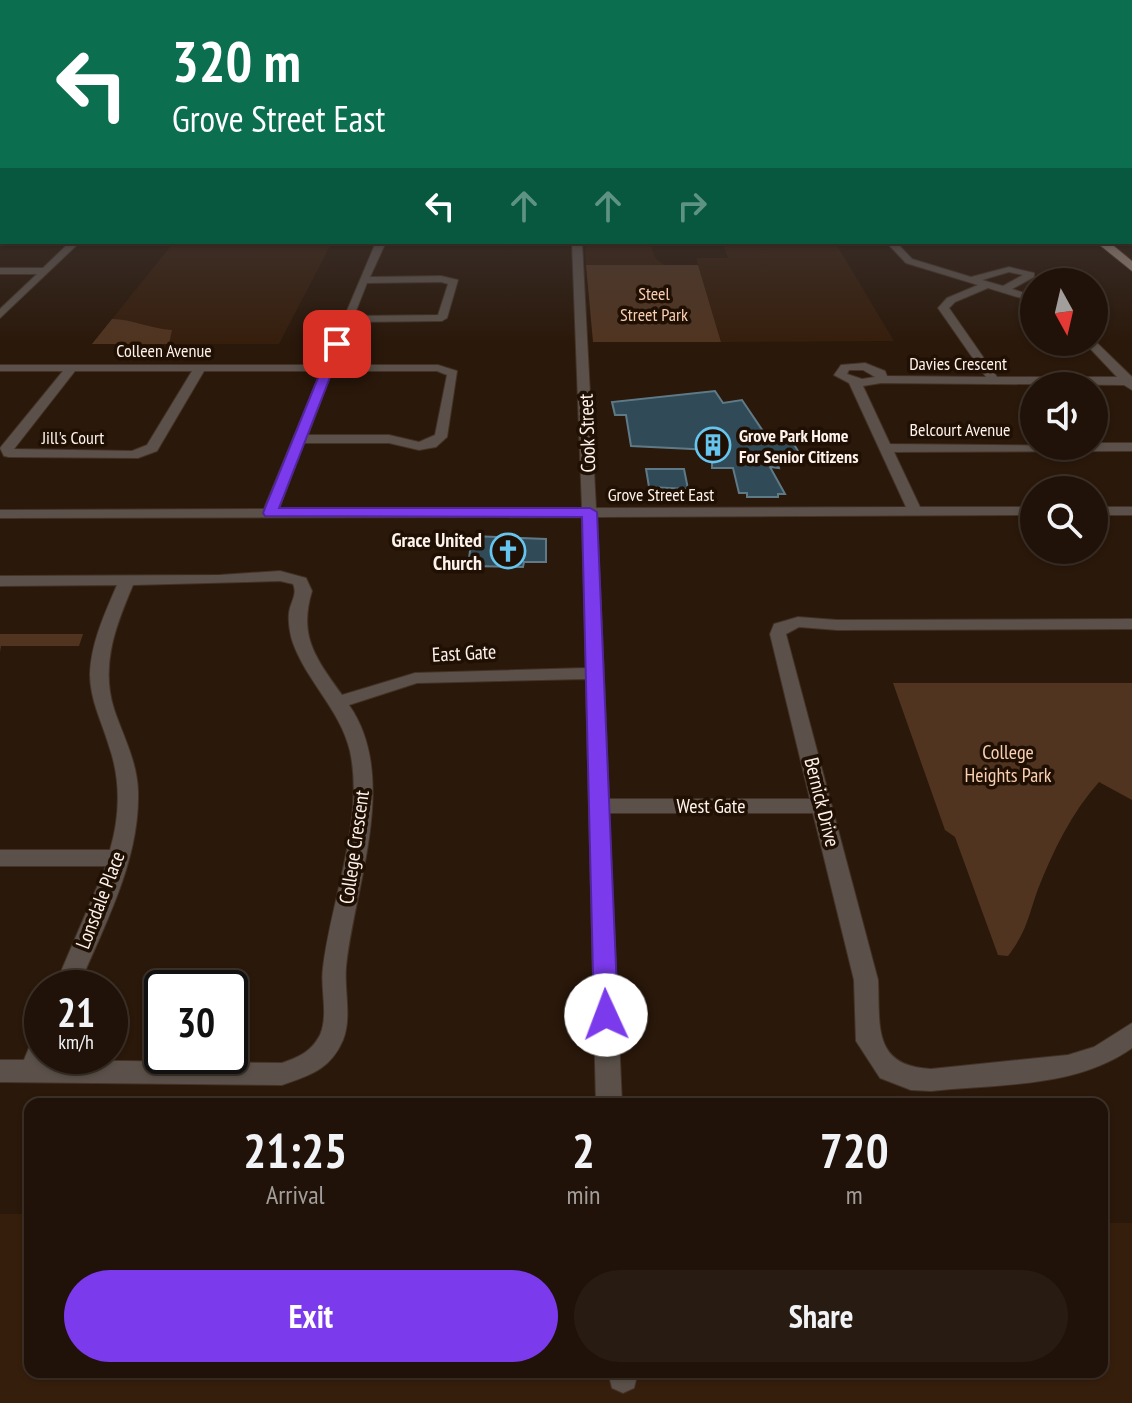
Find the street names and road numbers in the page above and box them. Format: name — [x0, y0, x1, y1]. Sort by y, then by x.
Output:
street label: Colleen Avenue — [116, 339, 212, 362]
street label: Davies Crescent — [909, 352, 1007, 375]
street label: Cook Street — [573, 393, 601, 473]
street label: Belcourt Avenue — [910, 418, 1010, 441]
street label: Jill's Court — [41, 426, 104, 449]
street label: Grove Street East — [608, 483, 714, 506]
street label: East Gate — [431, 638, 497, 668]
street label: Bernick Drive — [798, 755, 846, 849]
street label: College Crescent — [333, 788, 375, 906]
street label: West Gate — [677, 793, 745, 819]
street label: Lonsdale Place — [70, 848, 130, 952]

